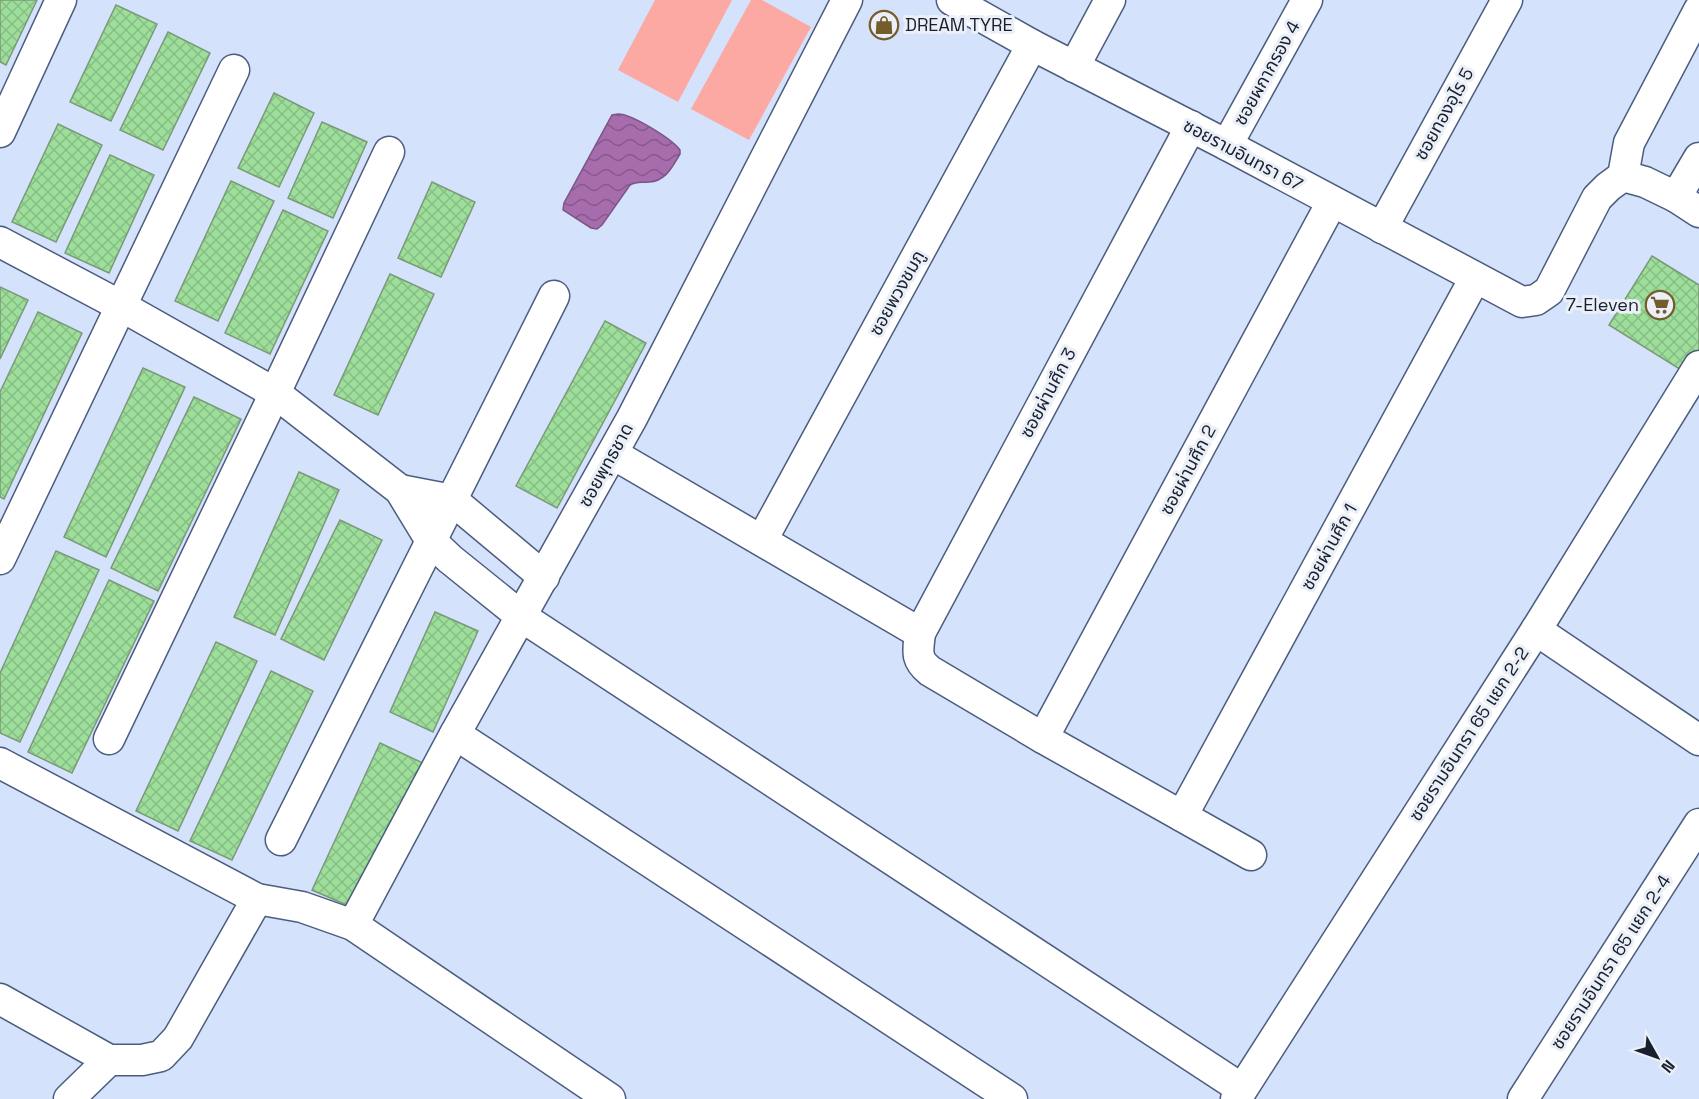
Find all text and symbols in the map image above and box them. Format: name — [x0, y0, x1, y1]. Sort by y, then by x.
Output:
shop icon: DREAM TYRE — [868, 9, 900, 41]
place label: DREAM TYRE — [905, 13, 1013, 36]
street label: ซอยผกากรอง 4 — [1228, 16, 1305, 129]
street label: ซอยทองอุไร 5 — [1409, 64, 1478, 164]
street label: ซอยรามอินทรา 67 — [1179, 113, 1307, 196]
street label: ซอยพวงชมภู — [864, 246, 930, 340]
supermarket icon: 7-Eleven — [1644, 289, 1676, 321]
place label: 7-Eleven — [1566, 293, 1639, 316]
street label: ซอยผ่านศึก 3 — [1014, 344, 1081, 442]
street label: ซอยพุทธชาด — [573, 419, 638, 511]
street label: ซอยผ่านศึก 2 — [1154, 421, 1221, 519]
street label: ซอยผ่านศึก 1 — [1295, 500, 1362, 594]
street label: ซอยรามอินทรา 65 แยก 2-2 — [1404, 642, 1534, 825]
street label: ซอยรามอินทรา 65 แยก 2-4 — [1545, 870, 1676, 1053]
north arrow — [1627, 1027, 1687, 1087]
text: N — [1657, 1055, 1680, 1077]

